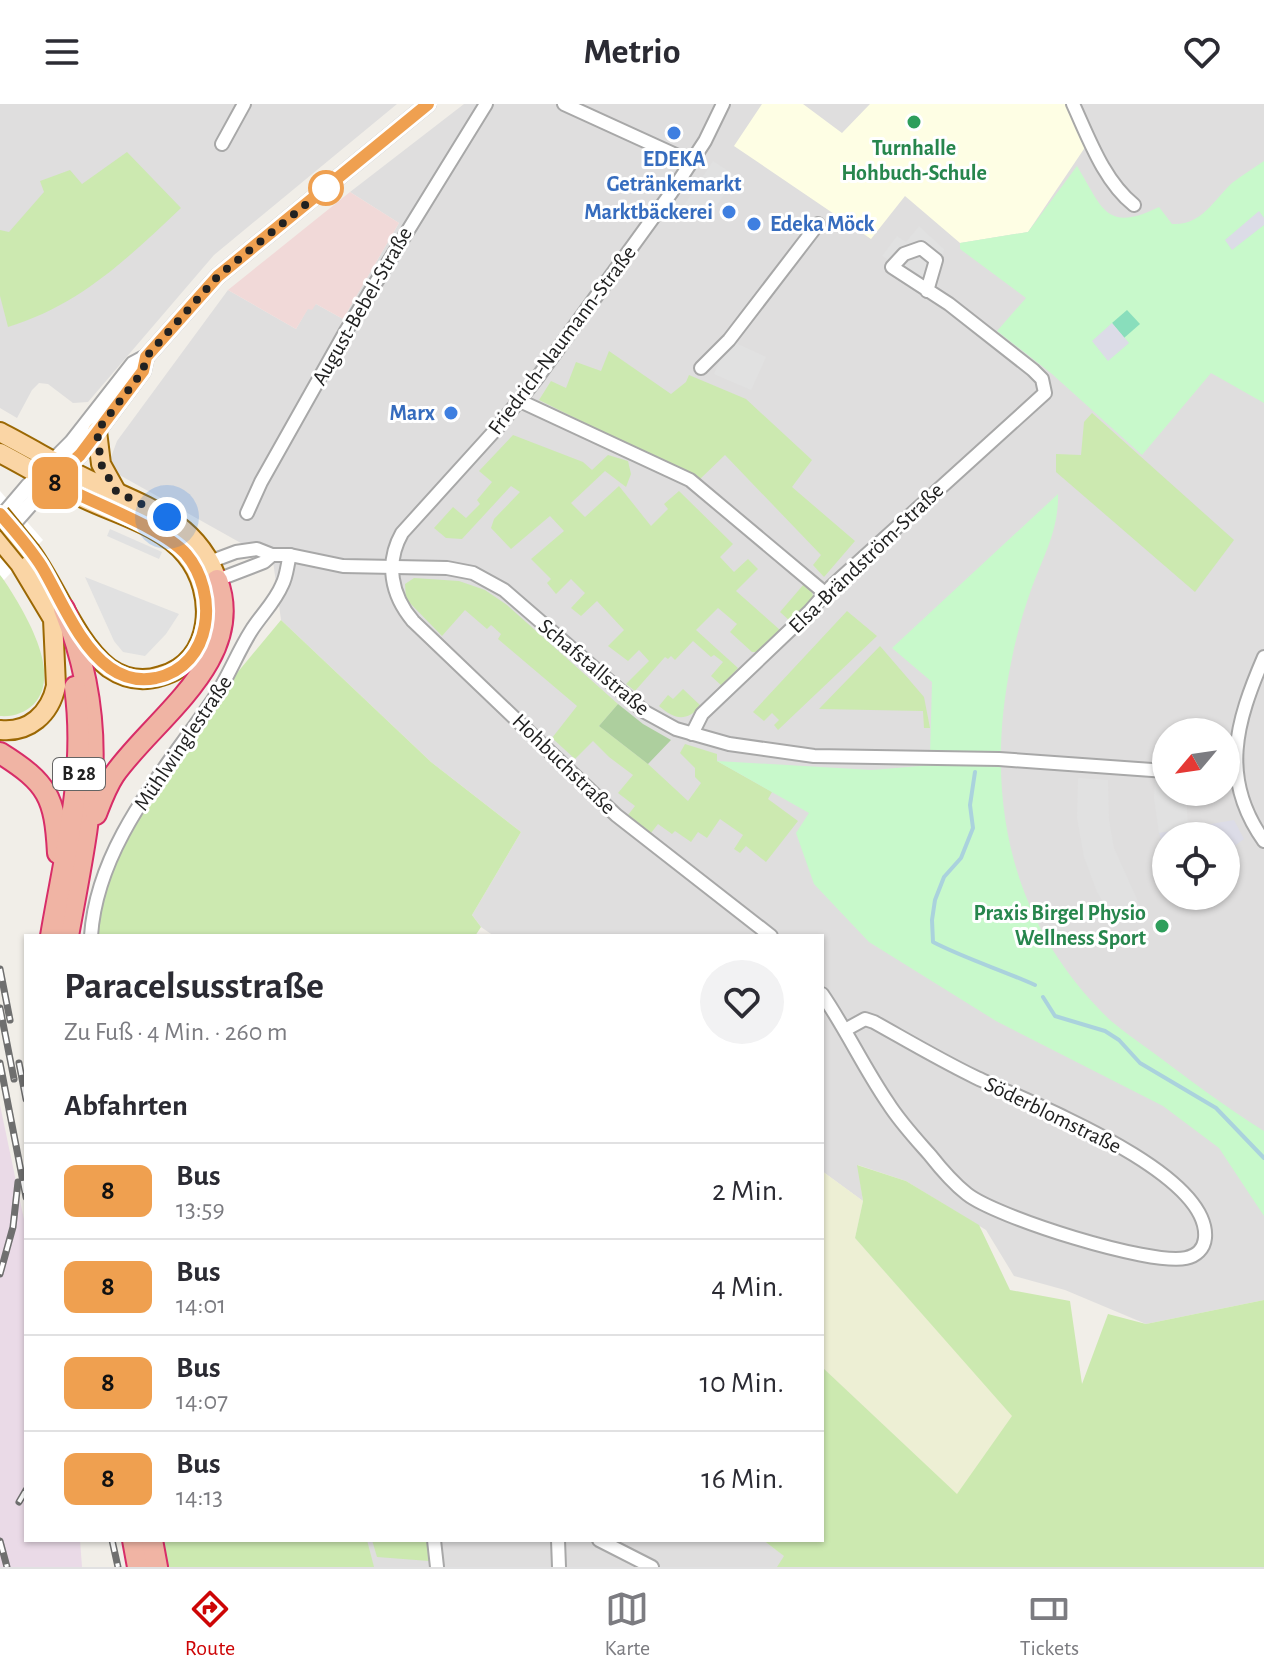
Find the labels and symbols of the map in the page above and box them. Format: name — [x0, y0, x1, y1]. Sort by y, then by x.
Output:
marker: Turnhalle Hohbuch-Schule — [905, 113, 923, 131]
marker: EDEKA Getränkemarkt — [665, 124, 683, 142]
place label: Turnhalle Hohbuch-Schule — [841, 137, 987, 184]
place label: EDEKA Getränkemarkt — [606, 148, 742, 195]
unlabelled marker — [309, 171, 343, 205]
place label: Marktbäckerei — [584, 201, 713, 223]
marker: Marktbäckerei — [720, 203, 738, 221]
place label: Edeka Möck — [770, 213, 875, 235]
marker: Edeka Möck — [745, 215, 763, 233]
street label: August-Bebel-Straße — [308, 223, 416, 389]
street label: Friedrich-Naumann-Straße — [484, 241, 640, 439]
place label: Marx — [389, 402, 435, 424]
marker: Marx — [442, 404, 460, 422]
line badge: 8 — [29, 457, 81, 509]
street label: Elsa-Brändström-Straße — [784, 479, 948, 637]
your location — [147, 497, 187, 537]
street label: Schafstallstraße — [534, 614, 654, 720]
street label: Mühlwinglestraße — [130, 672, 236, 814]
street label: Hohbuchstraße — [508, 710, 620, 818]
north arrow — [1152, 718, 1240, 806]
road number: B 28 — [53, 758, 105, 790]
place label: Praxis Birgel Physio Wellness Sport — [973, 902, 1147, 949]
marker: Praxis Birgel Physio Wellness Sport — [1153, 917, 1171, 935]
street label: Söderblomstraße — [981, 1072, 1125, 1158]

